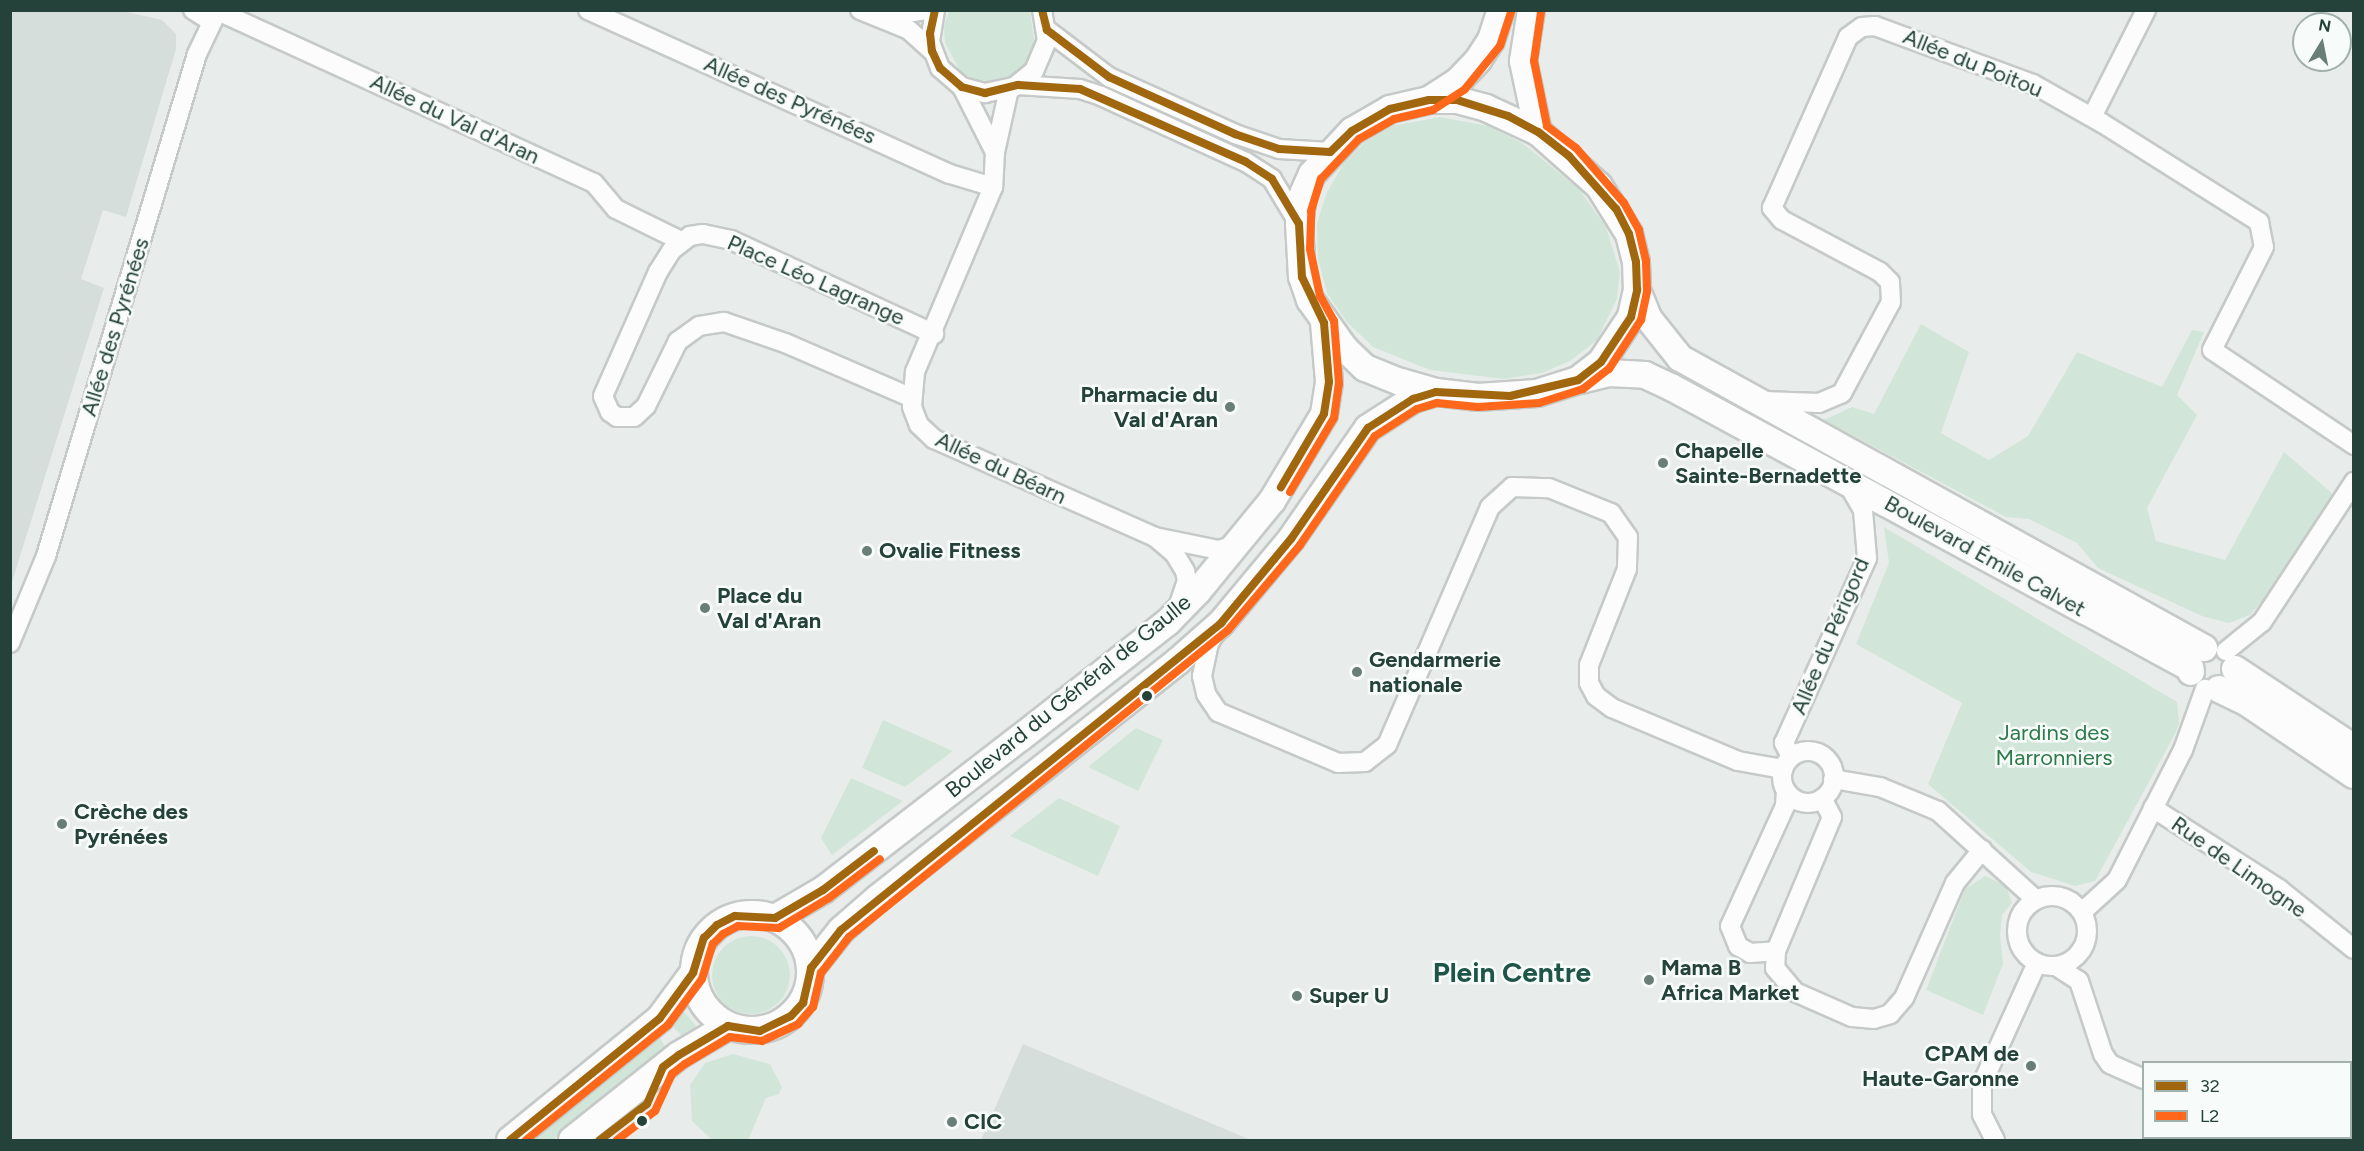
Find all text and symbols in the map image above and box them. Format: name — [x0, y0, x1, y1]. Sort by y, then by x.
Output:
north arrow — [2292, 12, 2352, 72]
text: N — [2317, 15, 2333, 36]
street label: Allée du Poitou — [1899, 23, 2047, 103]
street label: Allée des Pyrénées — [700, 50, 880, 150]
street label: Allée du Val d'Aran — [366, 68, 544, 170]
street label: Place Léo Lagrange — [723, 229, 909, 331]
street label: Allée des Pyrénées — [75, 235, 155, 419]
place label: Pharmacie du Val d'Aran — [1080, 381, 1218, 433]
marker: Pharmacie du Val d'Aran — [1223, 400, 1237, 414]
street label: Allée du Béarn — [931, 426, 1071, 510]
place label: Chapelle Sainte-Bernadette — [1675, 437, 1861, 488]
marker: Chapelle Sainte-Bernadette — [1656, 456, 1670, 470]
street label: Boulevard Émile Calvet — [1880, 490, 2090, 622]
place label: Ovalie Fitness — [879, 538, 1020, 564]
marker: Ovalie Fitness — [860, 544, 874, 558]
street label: Allée du Périgord — [1785, 554, 1875, 718]
place label: Place du Val d'Aran — [717, 582, 821, 634]
street label: Boulevard du Général de Gaulle — [940, 589, 1196, 803]
marker: Place du Val d'Aran — [698, 601, 712, 615]
place label: Gendarmerie nationale — [1369, 646, 1501, 698]
marker: Gendarmerie nationale — [1350, 665, 1364, 679]
unlabelled marker — [1141, 690, 1153, 702]
park label: Jardins des Marronniers — [1996, 719, 2112, 770]
place label: Crèche des Pyrénées — [74, 798, 188, 849]
street label: Rue de Limogne — [2166, 811, 2312, 923]
marker: Crèche des Pyrénées — [55, 817, 69, 831]
place label: Mama B Africa Market — [1661, 954, 1800, 1005]
district label: Plein Centre — [1433, 955, 1591, 989]
marker: Mama B Africa Market — [1642, 973, 1656, 987]
place label: Super U — [1309, 983, 1389, 1009]
marker: Super U — [1290, 989, 1304, 1003]
place label: CPAM de Haute-Garonne — [1862, 1040, 2019, 1092]
marker: CPAM de Haute-Garonne — [2024, 1059, 2038, 1073]
legend — [2142, 1061, 2352, 1139]
text: 32 — [2200, 1075, 2220, 1097]
text: L2 — [2200, 1105, 2219, 1127]
place label: CIC — [964, 1109, 1002, 1135]
unlabelled marker — [636, 1115, 648, 1127]
marker: CIC — [945, 1115, 959, 1129]

